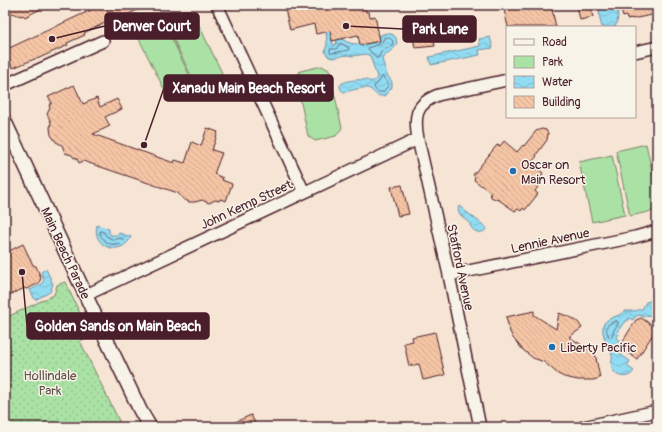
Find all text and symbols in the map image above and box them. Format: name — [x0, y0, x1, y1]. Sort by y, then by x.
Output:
callout: Denver Court — [105, 13, 199, 39]
callout: Park Lane — [403, 16, 476, 42]
text: Denver Court — [113, 18, 192, 35]
text: Park Lane — [412, 21, 469, 38]
legend — [506, 26, 636, 118]
text: Road — [542, 35, 567, 50]
text: Park — [542, 55, 563, 70]
callout: Xanadu Main Beach Resort — [164, 75, 333, 101]
text: Water — [542, 75, 573, 90]
text: Xanadu Main Beach Resort — [173, 80, 326, 97]
text: Building — [542, 95, 581, 110]
place label: Oscar on Main Resort — [521, 157, 586, 188]
marker: Oscar on Main Resort — [508, 166, 518, 176]
street label: John Kemp Street — [198, 176, 296, 233]
street label: Main Beach Parade — [37, 205, 94, 302]
street label: Stafford Avenue — [443, 223, 477, 312]
street label: Lennie Avenue — [510, 225, 591, 257]
callout: Golden Sands on Main Beach — [27, 313, 209, 339]
text: Golden Sands on Main Beach — [35, 318, 202, 335]
place label: Liberty Pacific — [560, 340, 637, 356]
marker: Liberty Pacific — [547, 342, 557, 352]
park label: Hollindale Park — [24, 368, 77, 399]

